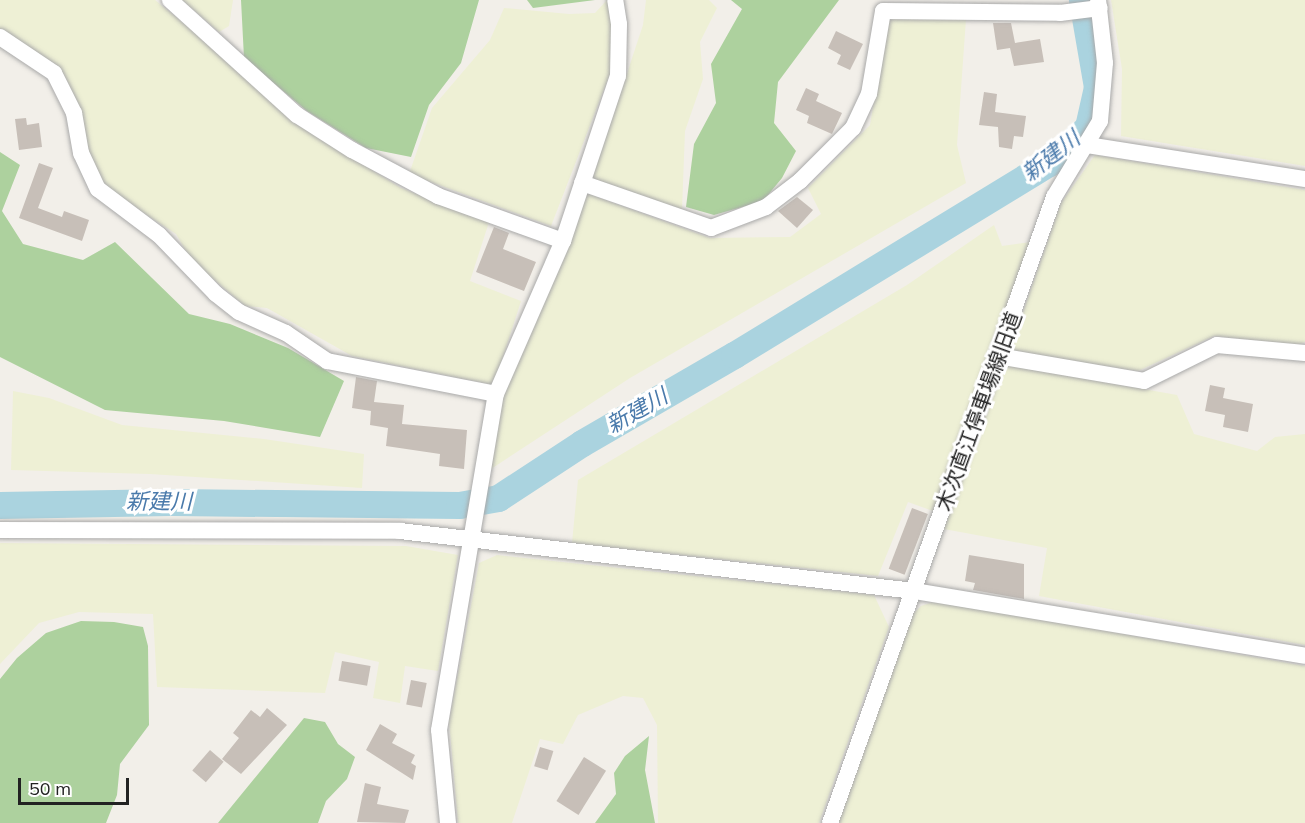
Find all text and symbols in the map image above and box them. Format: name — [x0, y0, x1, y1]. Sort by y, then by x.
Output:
water label: 新建川 — [1017, 125, 1085, 187]
street label: 木次直江停車場線旧道 — [930, 308, 1026, 514]
water label: 新建川 — [602, 383, 672, 439]
water label: 新建川 — [126, 489, 192, 515]
scale bar — [21, 766, 132, 804]
text: 50 m — [29, 777, 71, 800]

